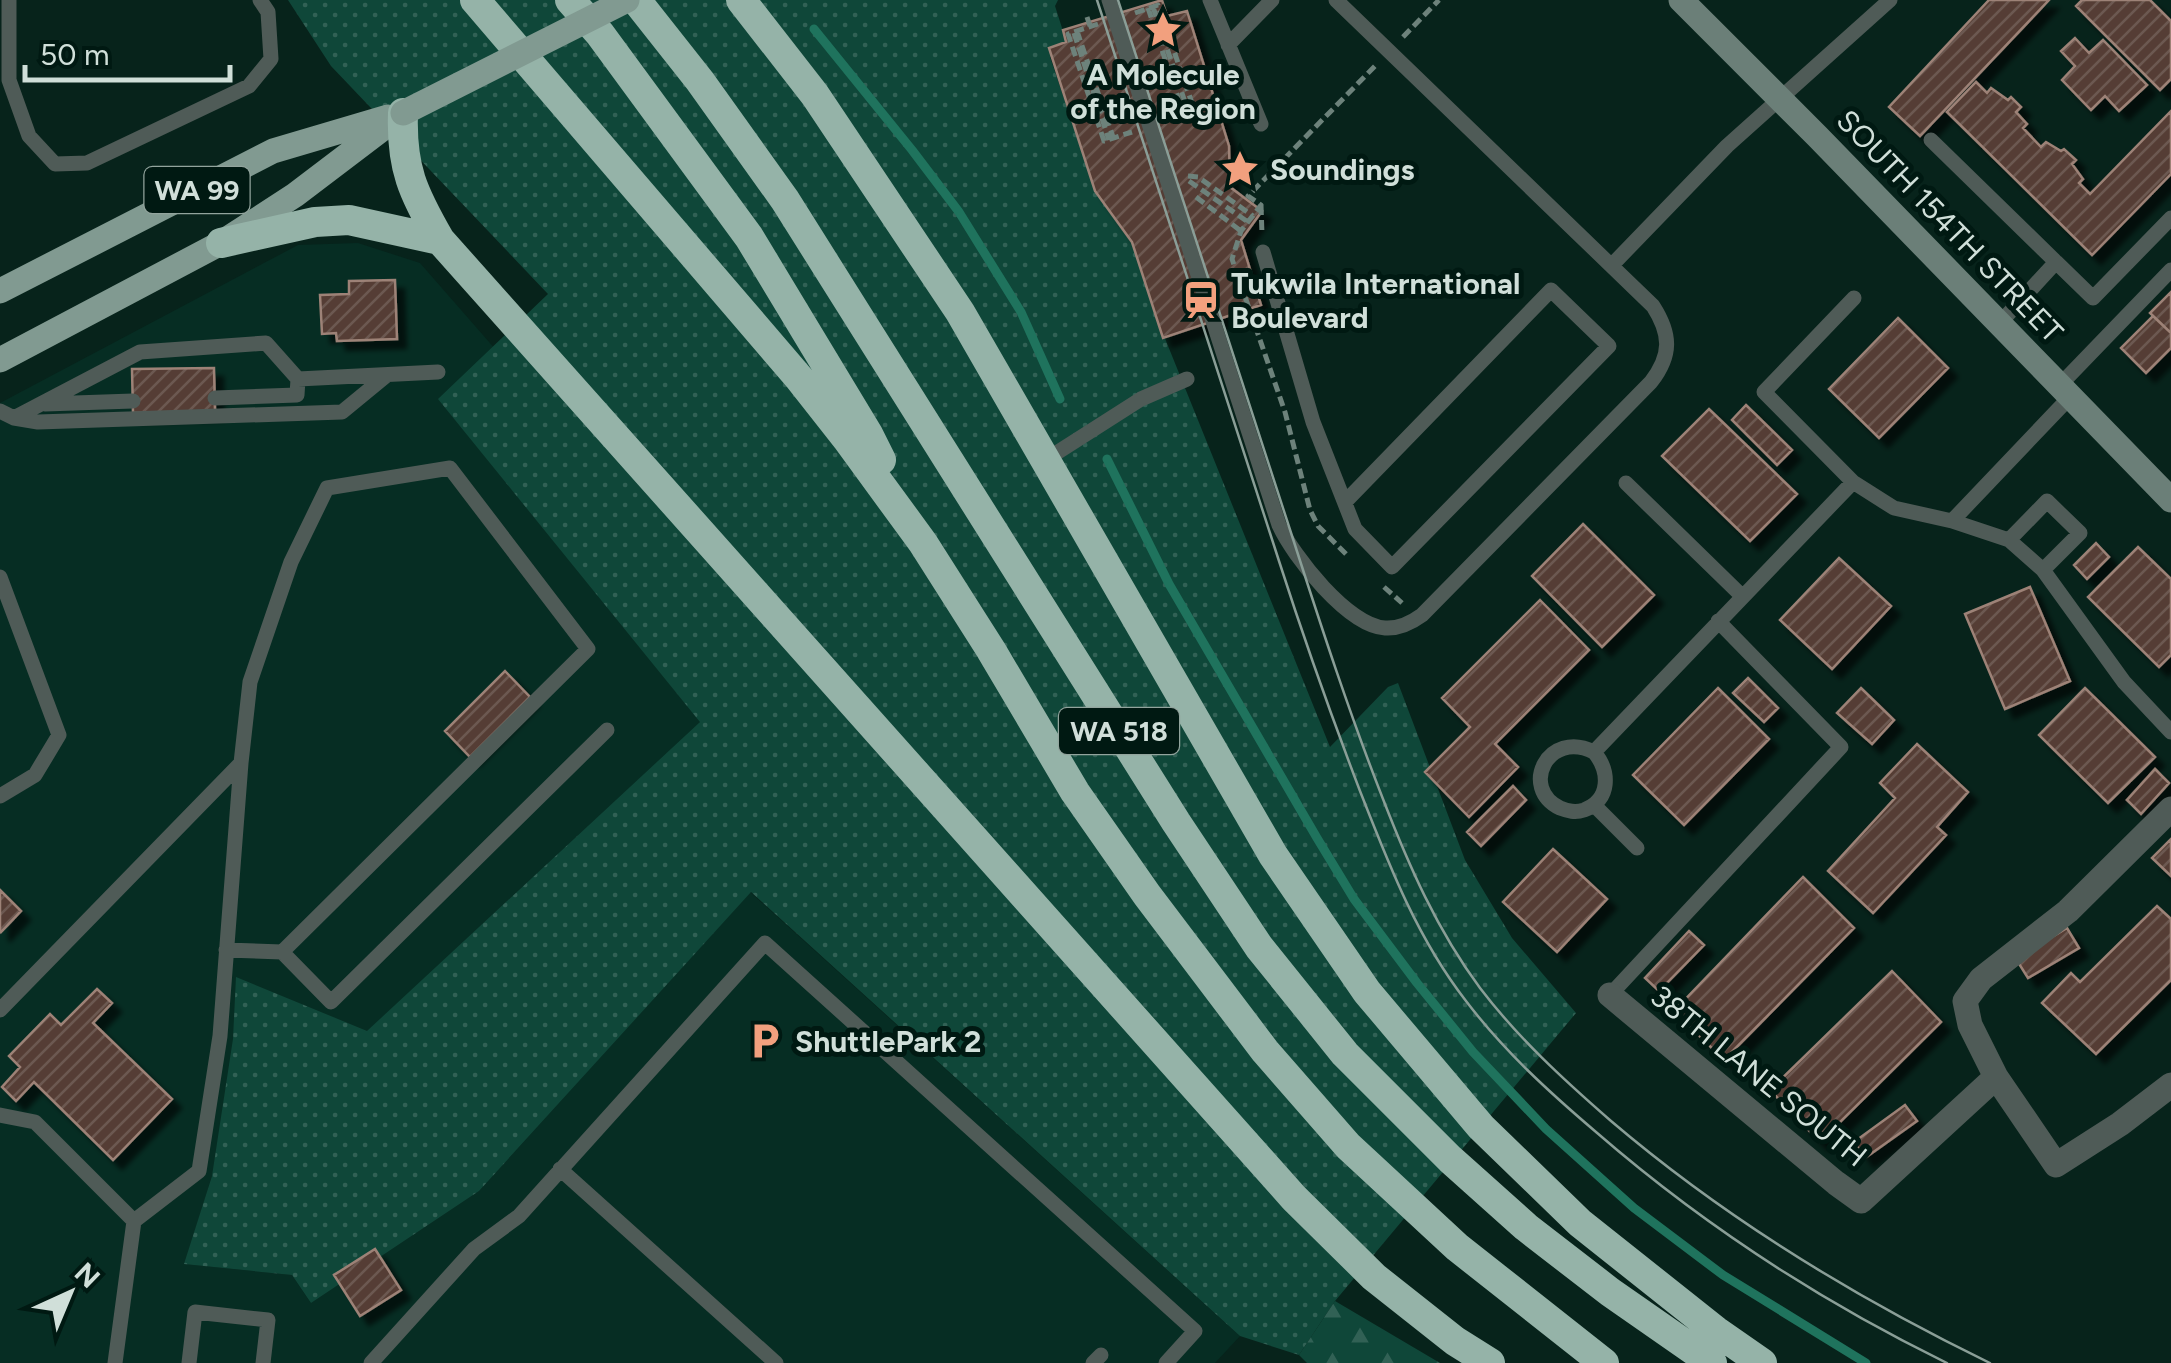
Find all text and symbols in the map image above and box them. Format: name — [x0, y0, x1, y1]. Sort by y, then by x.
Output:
place icon: A Molecule of the Region — [1142, 9, 1184, 51]
scale bar — [25, 20, 230, 82]
text: 50 m — [40, 36, 109, 73]
place label: A Molecule of the Region — [1070, 56, 1256, 127]
street label: SOUTH 154TH STREET — [1829, 102, 2071, 351]
place icon: Soundings — [1219, 148, 1261, 190]
place label: Soundings — [1270, 151, 1414, 188]
road number: WA 99 — [144, 167, 250, 213]
place label: Tukwila International Boulevard — [1231, 265, 1520, 336]
station icon: Tukwila International Boulevard — [1180, 279, 1222, 321]
road number: WA 518 — [1059, 708, 1179, 754]
street label: 38TH LANE SOUTH — [1644, 978, 1874, 1174]
parking icon: ShuttlePark 2 — [744, 1020, 786, 1062]
place label: ShuttlePark 2 — [795, 1023, 981, 1060]
north arrow — [20, 1243, 120, 1343]
text: N — [68, 1255, 107, 1295]

